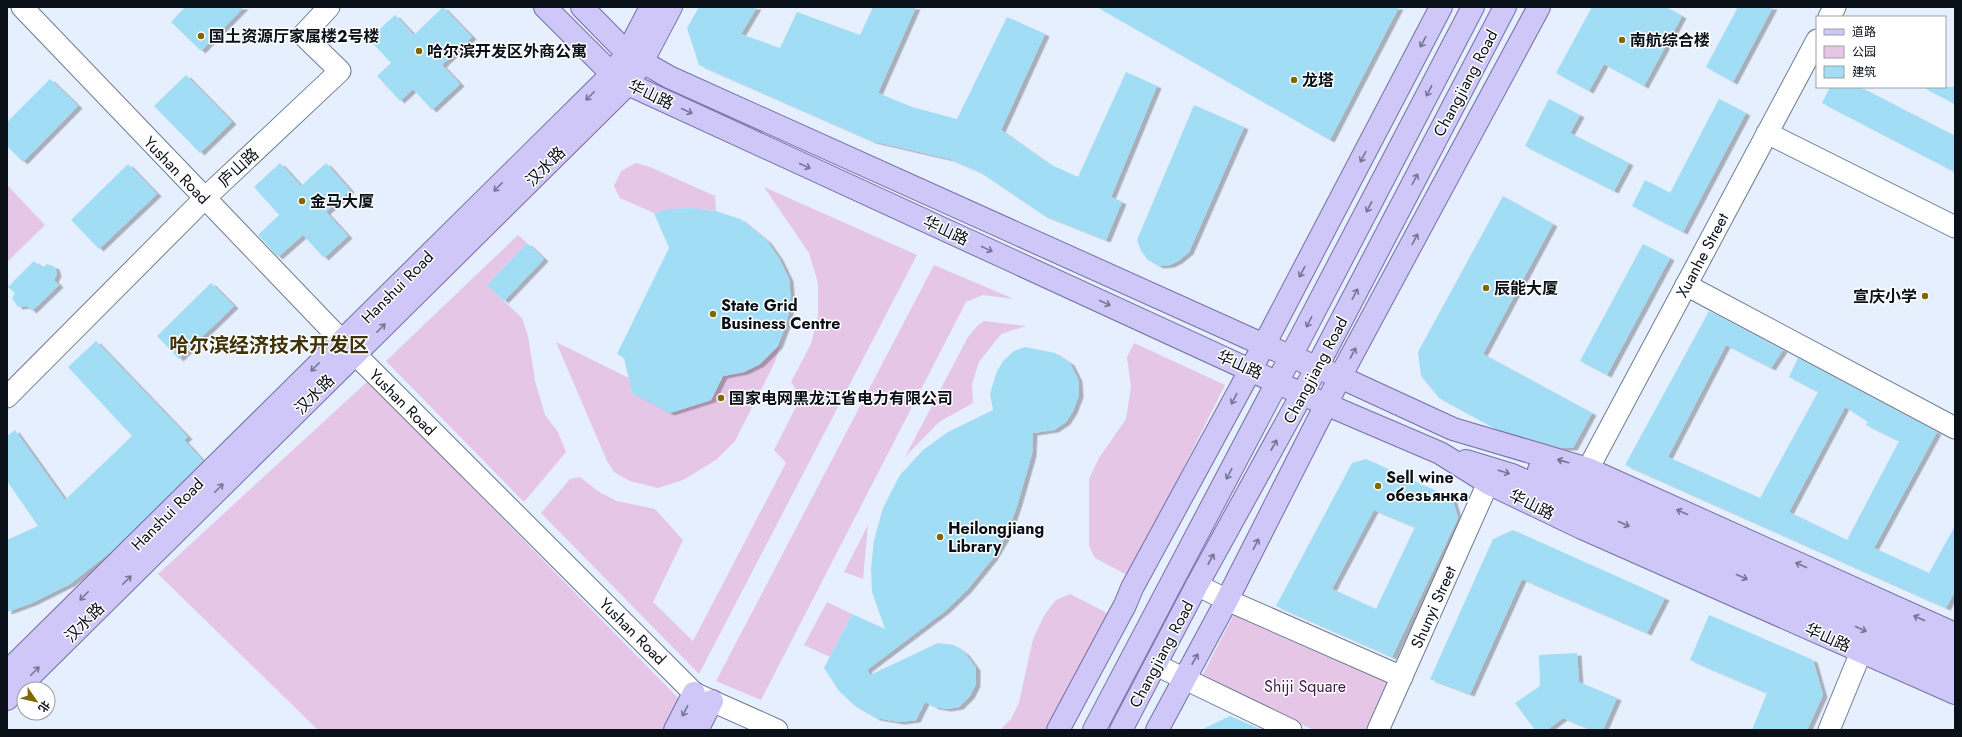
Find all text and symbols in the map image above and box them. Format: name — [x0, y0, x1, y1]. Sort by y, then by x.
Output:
legend — [1816, 16, 1946, 88]
text: 道路 — [1852, 23, 1876, 41]
place label: 国土资源厅家属楼2号楼 — [209, 25, 380, 48]
street label: Changjiang Road — [1428, 26, 1503, 141]
place label: 南航综合楼 — [1630, 29, 1710, 52]
marker: 国土资源厅家属楼2号楼 — [196, 31, 206, 41]
one-way arrow — [1419, 35, 1426, 47]
marker: 南航综合楼 — [1617, 35, 1627, 45]
place label: 哈尔滨开发区外商公寓 — [427, 40, 587, 63]
text: 公园 — [1852, 43, 1876, 61]
marker: 哈尔滨开发区外商公寓 — [414, 46, 424, 56]
text: 建筑 — [1852, 63, 1876, 81]
place label: 龙塔 — [1302, 69, 1334, 92]
street label: 华山路 — [624, 74, 677, 115]
marker: 龙塔 — [1289, 75, 1299, 85]
one-way arrow — [1425, 85, 1432, 97]
one-way arrow — [585, 91, 595, 101]
one-way arrow — [681, 108, 693, 115]
street label: Yushan Road — [138, 131, 215, 209]
street label: 汉水路 — [520, 141, 570, 191]
street label: 庐山路 — [213, 143, 264, 192]
one-way arrow — [1358, 151, 1366, 163]
one-way arrow — [799, 163, 811, 170]
one-way arrow — [1412, 173, 1420, 185]
one-way arrow — [493, 182, 503, 192]
place label: 金马大厦 — [310, 190, 374, 213]
marker: 金马大厦 — [297, 196, 307, 206]
one-way arrow — [1365, 200, 1372, 212]
street label: Xuanhe Street — [1671, 209, 1734, 301]
street label: 华山路 — [919, 210, 972, 251]
one-way arrow — [1412, 233, 1419, 245]
street label: Hanshui Road — [356, 246, 439, 329]
one-way arrow — [981, 246, 993, 253]
one-way arrow — [1298, 266, 1306, 278]
place label: 辰能大厦 — [1494, 277, 1558, 300]
marker: 辰能大厦 — [1481, 283, 1491, 293]
place label: 宣庆小学 — [1853, 285, 1917, 308]
one-way arrow — [1352, 288, 1359, 300]
marker: 宣庆小学 — [1920, 291, 1930, 301]
place label: State Grid Business Centre — [721, 294, 840, 335]
one-way arrow — [1099, 300, 1111, 308]
marker: State Grid Business Centre — [708, 309, 718, 319]
street label: Changjiang Road — [1278, 313, 1353, 428]
one-way arrow — [1305, 316, 1312, 328]
one-way arrow — [376, 323, 386, 333]
district label: 哈尔滨经济技术开发区 — [169, 331, 369, 360]
street label: 华山路 — [1213, 344, 1266, 385]
one-way arrow — [1350, 347, 1357, 359]
one-way arrow — [310, 362, 320, 372]
street label: Yushan Road — [364, 364, 441, 441]
street label: 汉水路 — [289, 369, 339, 419]
place label: 国家电网黑龙江省电力有限公司 — [729, 387, 953, 410]
marker: 国家电网黑龙江省电力有限公司 — [716, 393, 726, 403]
one-way arrow — [1230, 393, 1238, 405]
one-way arrow — [1271, 440, 1278, 452]
one-way arrow — [1556, 457, 1569, 465]
place label: Sell wine обезьянка — [1386, 466, 1468, 507]
one-way arrow — [1225, 468, 1232, 480]
one-way arrow — [1498, 469, 1510, 477]
street label: Hanshui Road — [126, 473, 209, 556]
marker: Sell wine обезьянка — [1373, 481, 1383, 491]
one-way arrow — [214, 483, 224, 493]
street label: 华山路 — [1505, 484, 1558, 525]
one-way arrow — [1677, 507, 1689, 515]
place label: Heilongjiang Library — [948, 517, 1044, 558]
one-way arrow — [1617, 521, 1629, 528]
marker: Heilongjiang Library — [935, 532, 945, 542]
one-way arrow — [1253, 538, 1260, 550]
one-way arrow — [1208, 553, 1216, 565]
one-way arrow — [1795, 561, 1807, 568]
street label: Shunyi Street — [1405, 562, 1462, 652]
one-way arrow — [1736, 574, 1748, 581]
one-way arrow — [122, 575, 132, 585]
one-way arrow — [79, 591, 88, 601]
street label: Yushan Road — [594, 593, 671, 670]
street label: 汉水路 — [59, 597, 109, 647]
street label: Changjiang Road — [1124, 597, 1199, 712]
one-way arrow — [1914, 614, 1926, 621]
street label: 华山路 — [1801, 617, 1854, 658]
one-way arrow — [1855, 626, 1867, 634]
one-way arrow — [1192, 653, 1200, 665]
one-way arrow — [30, 667, 40, 676]
park label: Shiji Square — [1264, 675, 1346, 698]
north arrow — [16, 681, 56, 721]
text: 北 — [35, 698, 54, 716]
one-way arrow — [680, 705, 688, 717]

